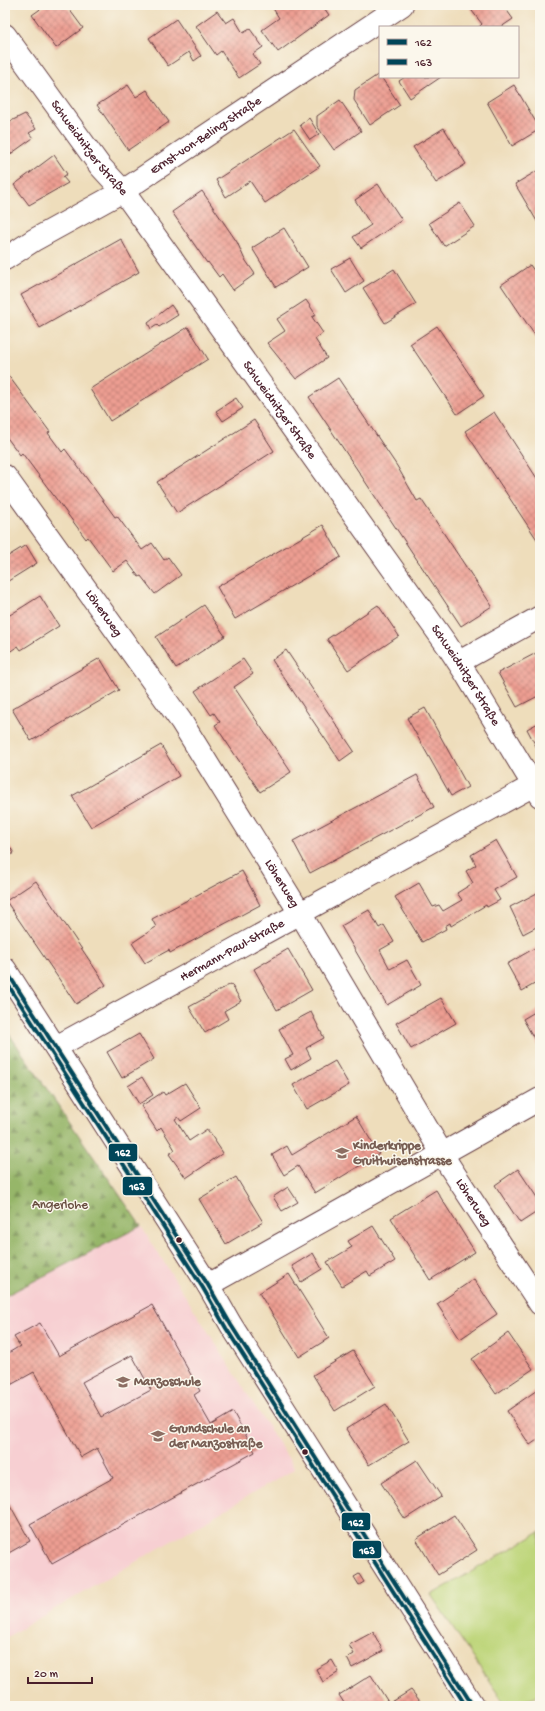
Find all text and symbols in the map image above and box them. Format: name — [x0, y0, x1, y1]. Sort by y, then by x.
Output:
legend — [379, 26, 519, 78]
text: 162 — [414, 37, 432, 51]
text: 163 — [414, 57, 432, 71]
street label: Ernst-von-Beling-Straße — [148, 93, 265, 178]
street label: Schweidnitzer Straße — [47, 97, 131, 199]
street label: Schweidnitzer Straße — [239, 358, 320, 462]
street label: Löherweg — [82, 587, 125, 640]
street label: Schweidnitzer Straße — [428, 622, 503, 729]
street label: Löherweg — [261, 857, 302, 911]
street label: Hermann-Paul-Straße — [177, 916, 287, 985]
place label: Kinderkrippe Gruithuisenstrasse — [352, 1139, 453, 1169]
line badge: 162 — [108, 1143, 138, 1162]
school or university icon: Kinderkrippe Gruithuisenstrasse — [334, 1145, 350, 1161]
text: 162 — [114, 1148, 131, 1160]
line badge: 163 — [122, 1176, 153, 1196]
street label: Löherweg — [452, 1176, 494, 1229]
text: 163 — [128, 1182, 145, 1194]
park label: Angerlohe — [32, 1198, 88, 1213]
unlabelled marker — [174, 1235, 184, 1245]
school or university icon: Manzoschule — [115, 1374, 131, 1390]
place label: Manzoschule — [134, 1375, 202, 1390]
place label: Grundschule an der Manzostraße — [169, 1422, 264, 1452]
school or university icon: Grundschule an der Manzostraße — [150, 1428, 166, 1444]
unlabelled marker — [300, 1447, 310, 1457]
line badge: 162 — [341, 1512, 371, 1531]
text: 162 — [347, 1518, 364, 1530]
line badge: 163 — [352, 1540, 382, 1559]
text: 163 — [358, 1546, 375, 1558]
scale bar — [28, 1659, 92, 1685]
text: 20 m — [34, 1668, 59, 1682]

